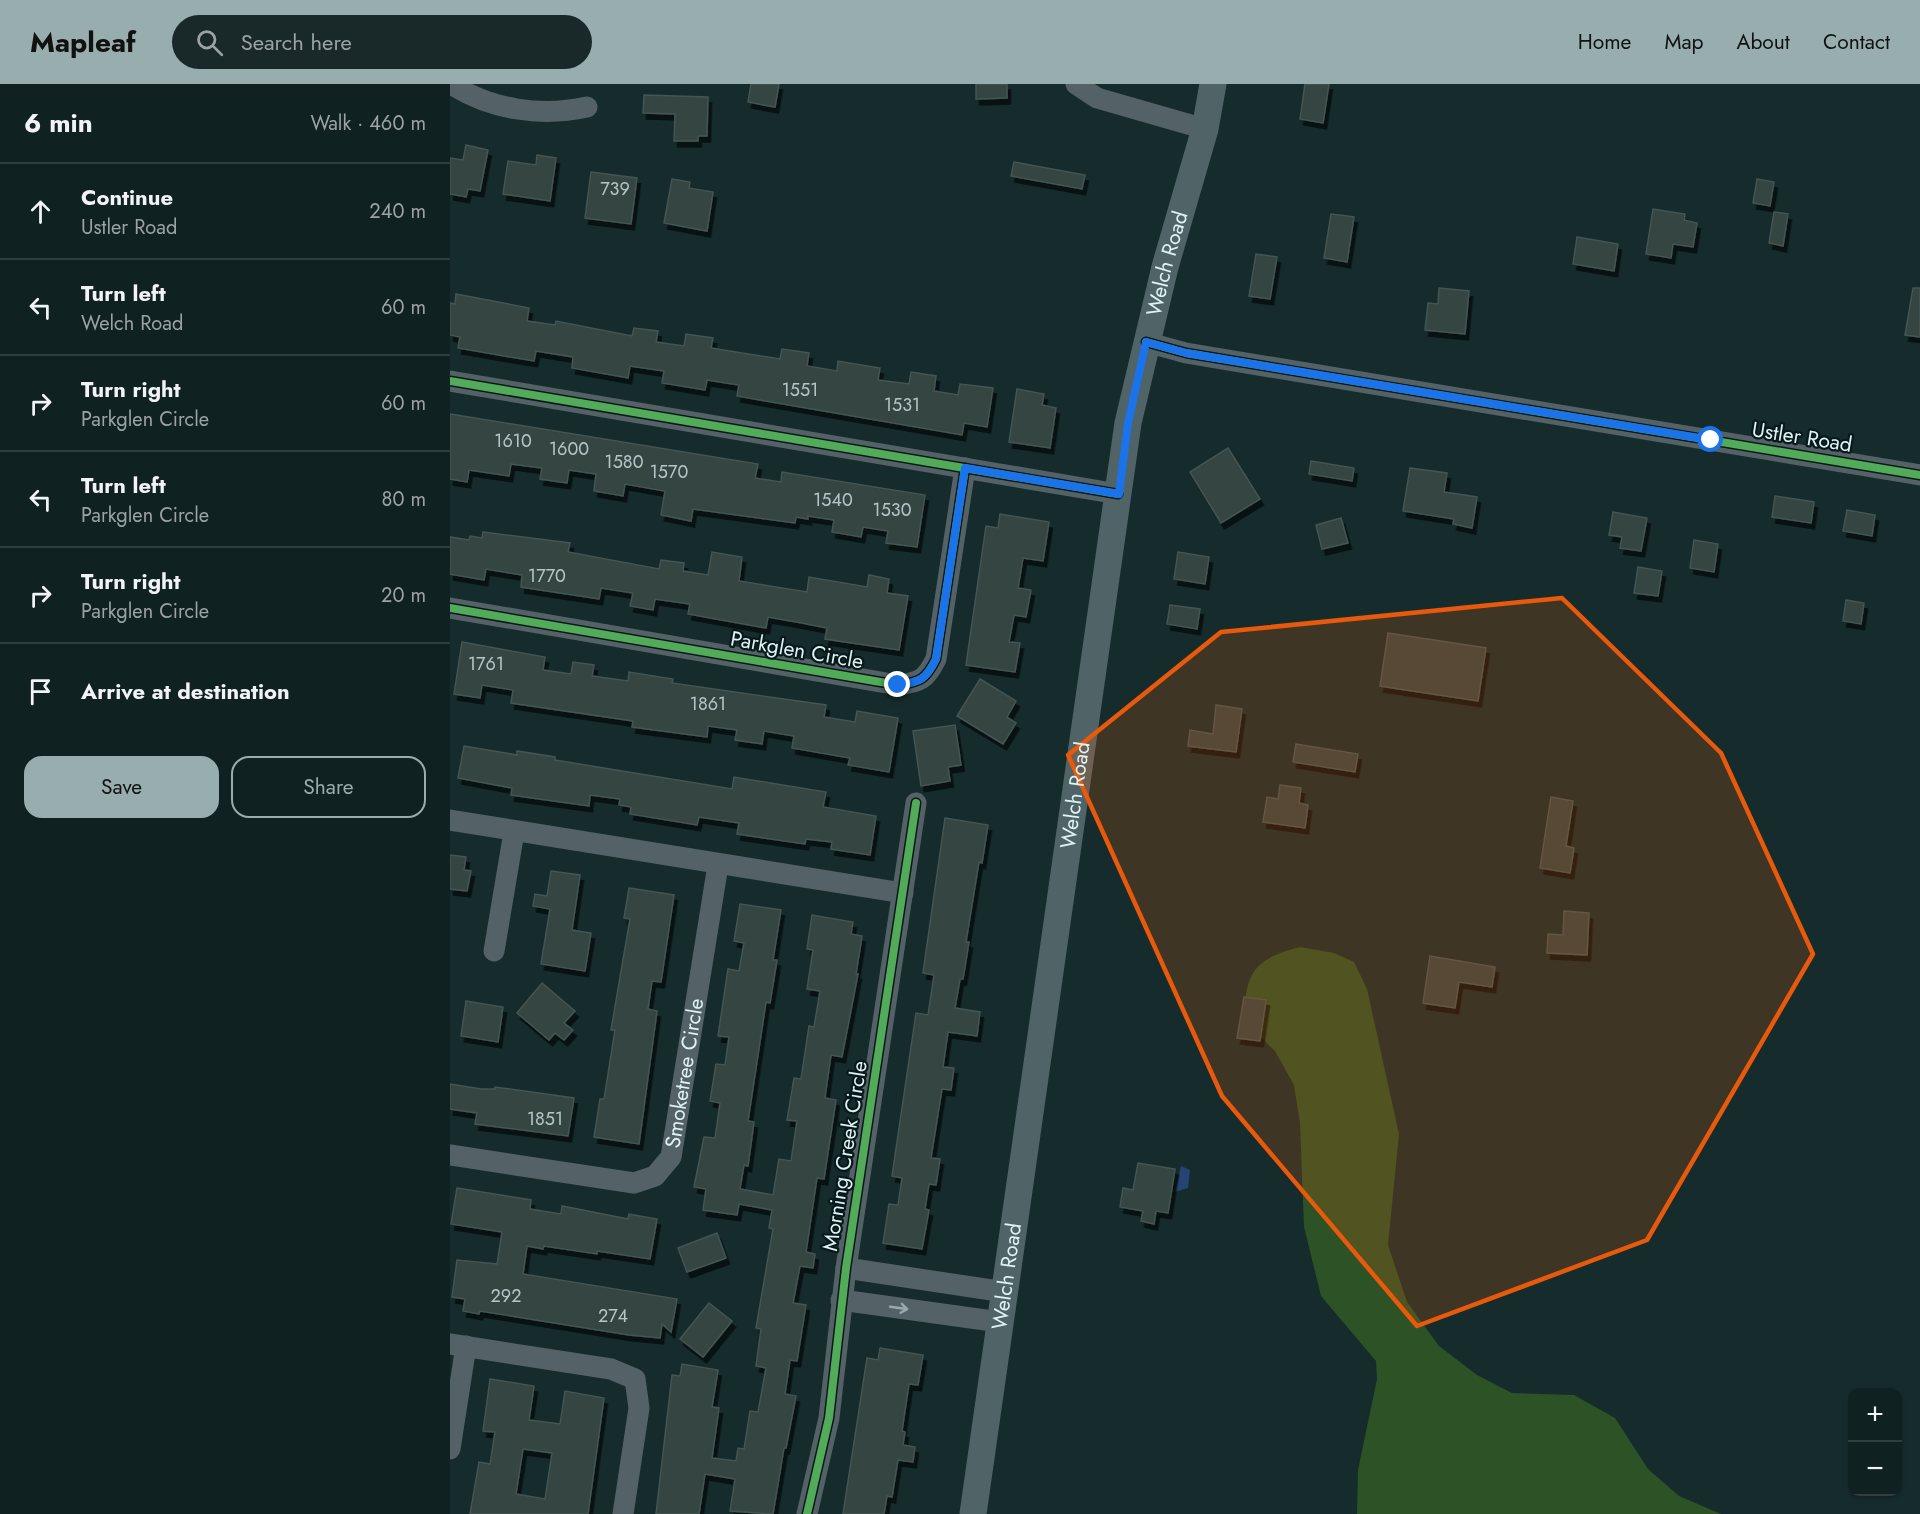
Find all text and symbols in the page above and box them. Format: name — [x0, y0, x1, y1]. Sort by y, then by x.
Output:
search box — [172, 15, 592, 69]
text: Mapleaf — [30, 22, 136, 63]
icon: search — [193, 26, 226, 59]
text: Search here — [241, 26, 352, 58]
text: Home — [1578, 27, 1631, 57]
text: Map — [1664, 27, 1704, 57]
text: About — [1737, 27, 1790, 57]
text: Contact — [1823, 27, 1890, 57]
text: 6 min — [24, 104, 93, 142]
text: Walk · 460 m — [310, 109, 426, 138]
house number: 739 — [600, 176, 630, 202]
text: Continue — [81, 181, 173, 213]
icon: ahead — [24, 195, 57, 228]
text: 240 m — [369, 197, 426, 226]
street label: Welch Road — [1139, 208, 1195, 319]
text: Ustler Road — [81, 213, 177, 242]
text: Turn left — [81, 277, 166, 309]
icon: left — [24, 291, 57, 324]
text: 60 m — [381, 293, 426, 322]
text: Welch Road — [81, 309, 183, 338]
text: Turn right — [81, 373, 181, 405]
house number: 1551 — [782, 377, 818, 403]
icon: right — [24, 387, 57, 420]
text: 60 m — [381, 389, 426, 418]
house number: 1531 — [884, 392, 920, 418]
text: Parkglen Circle — [81, 405, 209, 434]
street label: Ustler Road — [1750, 414, 1854, 460]
route start — [1697, 426, 1723, 452]
house number: 1610 — [494, 428, 532, 454]
house number: 1600 — [549, 436, 589, 462]
house number: 1580 — [605, 449, 644, 475]
house number: 1570 — [650, 459, 688, 485]
text: Turn left — [81, 469, 166, 501]
icon: left — [24, 483, 57, 516]
text: 80 m — [381, 485, 426, 514]
house number: 1540 — [813, 487, 853, 513]
house number: 1530 — [873, 497, 912, 523]
text: Parkglen Circle — [81, 501, 209, 530]
house number: 1770 — [528, 563, 566, 589]
text: Turn right — [81, 565, 181, 597]
icon: right — [24, 579, 57, 612]
text: 20 m — [381, 581, 426, 610]
text: Parkglen Circle — [81, 597, 209, 626]
street label: Parkglen Circle — [728, 624, 866, 676]
house number: 1761 — [468, 651, 504, 677]
route end — [884, 671, 910, 697]
icon: arrive — [24, 675, 57, 708]
text: Arrive at destination — [81, 675, 290, 707]
house number: 1861 — [690, 691, 726, 717]
street label: Welch Road — [1053, 740, 1098, 851]
button: Save — [24, 756, 219, 818]
button: Share — [231, 756, 426, 818]
street label: Smoketree Circle — [658, 996, 711, 1150]
street label: Morning Creek Circle — [815, 1059, 875, 1253]
house number: 1851 — [527, 1106, 563, 1132]
street label: Welch Road — [984, 1221, 1029, 1332]
house number: 292 — [491, 1283, 521, 1309]
house number: 274 — [598, 1303, 628, 1329]
one-way arrow — [889, 1303, 909, 1314]
map controls — [1848, 1388, 1902, 1496]
button: + — [1848, 1388, 1902, 1442]
button: − — [1848, 1442, 1902, 1496]

